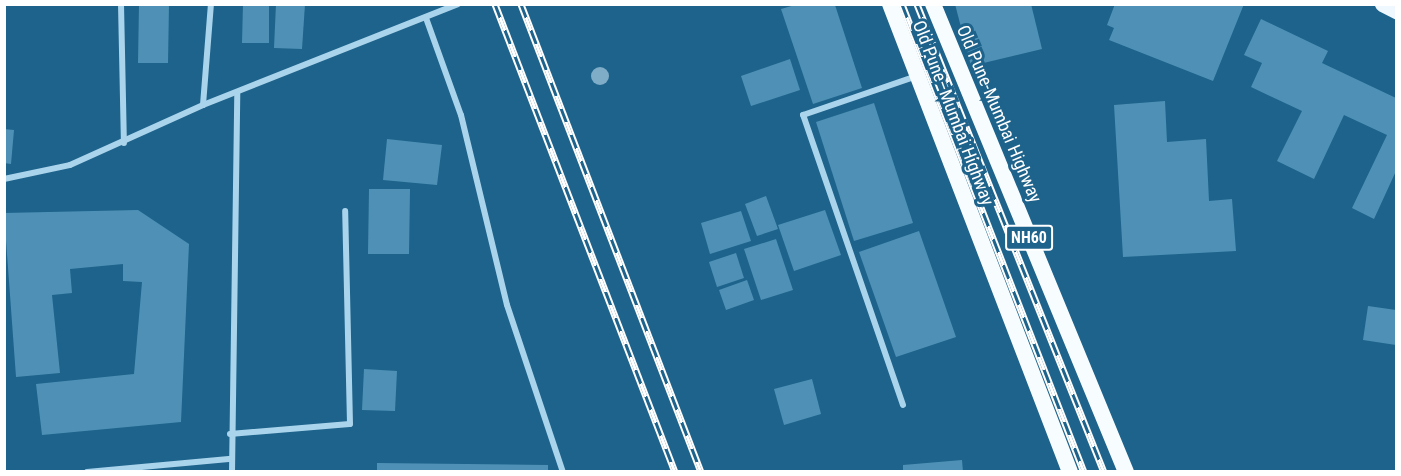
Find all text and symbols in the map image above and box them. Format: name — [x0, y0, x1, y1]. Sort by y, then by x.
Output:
street label: Old Pune–Mumbai Highway — [908, 17, 998, 209]
street label: Old Pune-Mumbai Highway — [952, 22, 1046, 206]
road number: NH60 — [1005, 225, 1053, 251]

